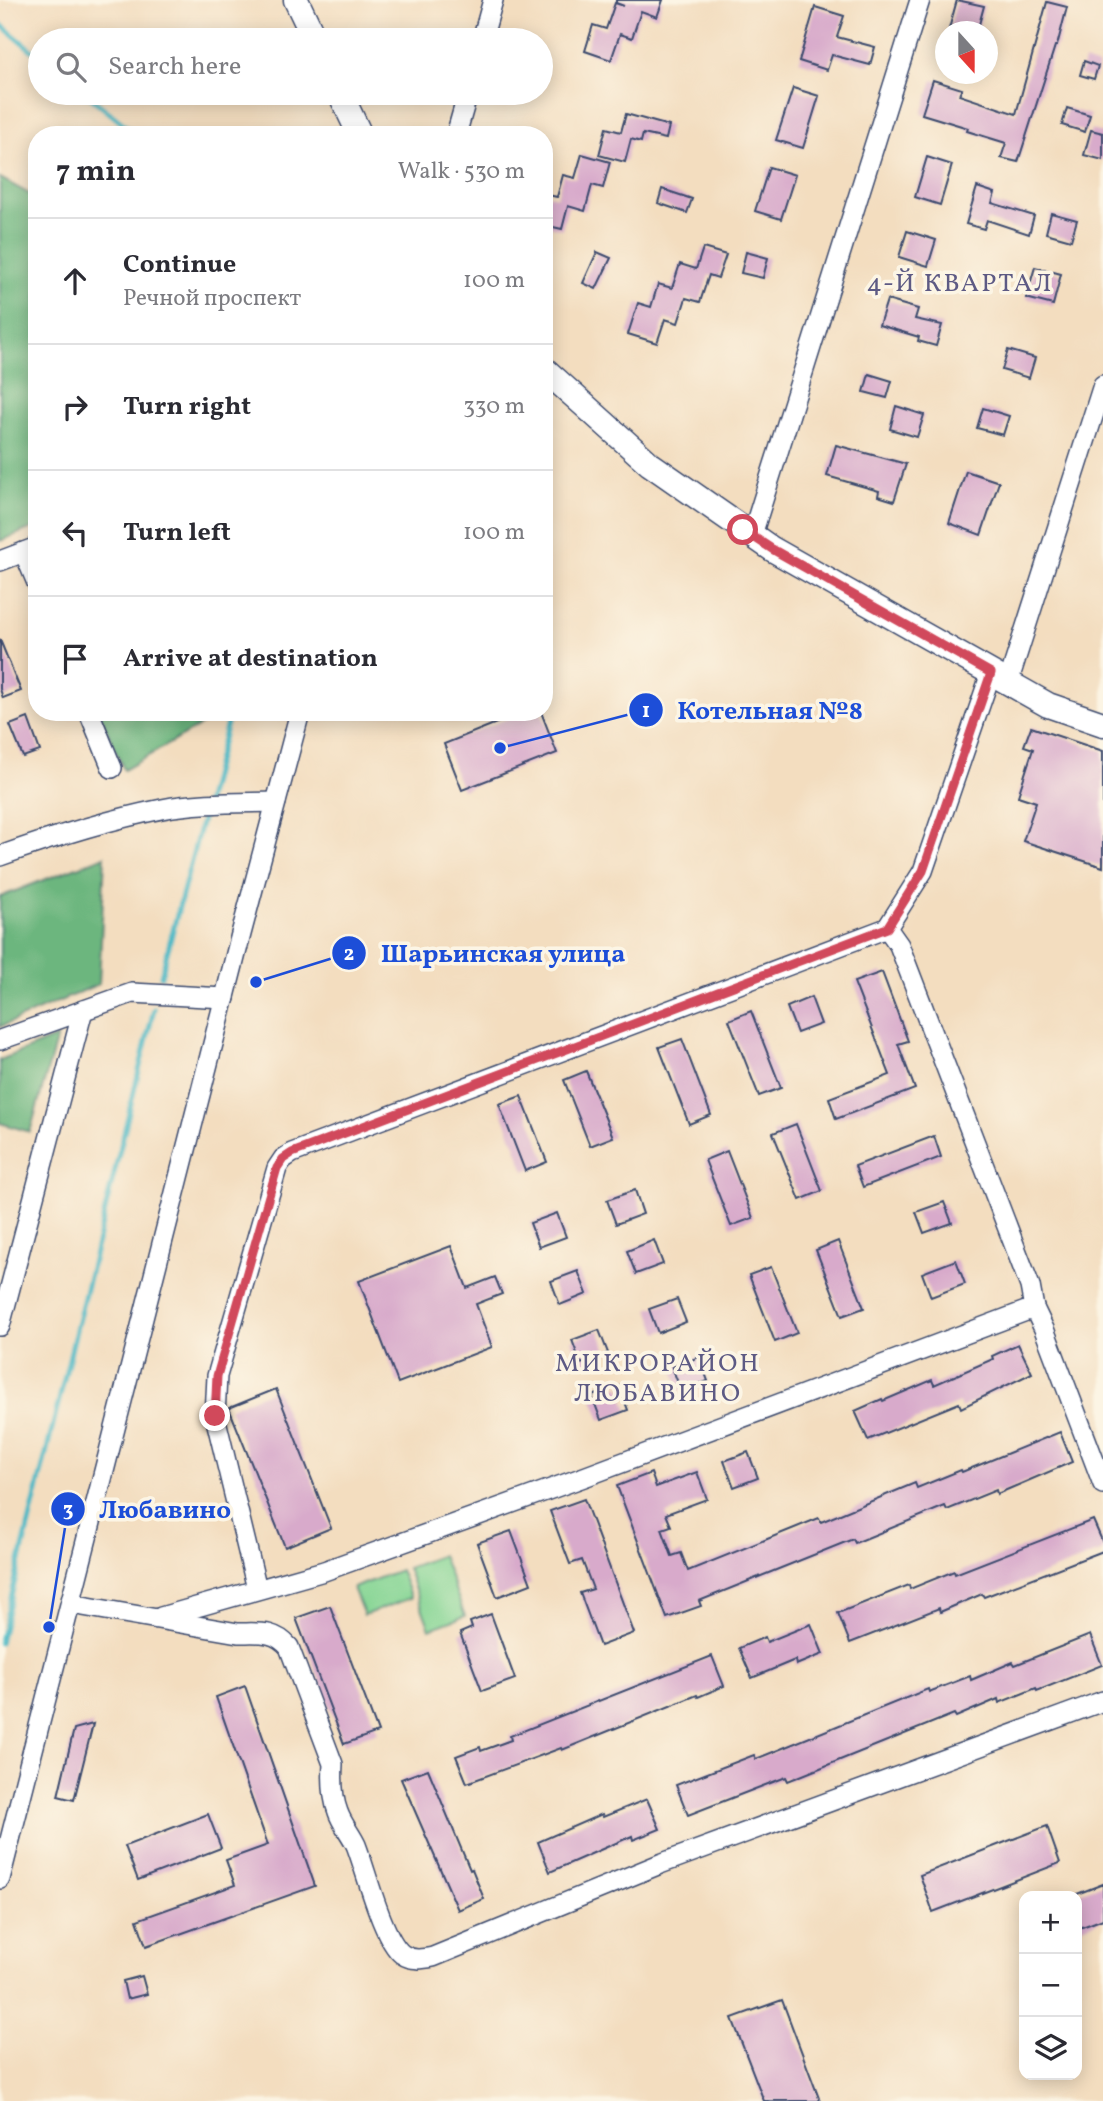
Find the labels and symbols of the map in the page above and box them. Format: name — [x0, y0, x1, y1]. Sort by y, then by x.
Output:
north arrow — [935, 21, 998, 84]
district label: 4-Й КВАРТАЛ — [866, 266, 1054, 302]
route start — [727, 514, 758, 545]
callout: Котельная №8 — [628, 686, 877, 733]
text: Котельная №8 — [677, 694, 863, 730]
text: 1 — [642, 697, 650, 726]
callout: Шарьинская улица — [332, 929, 640, 976]
text: Шарьинская улица — [381, 937, 625, 973]
text: 2 — [344, 940, 354, 969]
district label: МИКРОРАЙОН ЛЮБАВИНО — [555, 1346, 761, 1412]
route end — [199, 1400, 230, 1431]
callout: Любавино — [50, 1485, 245, 1532]
text: Любавино — [99, 1493, 231, 1529]
text: 3 — [63, 1496, 73, 1525]

